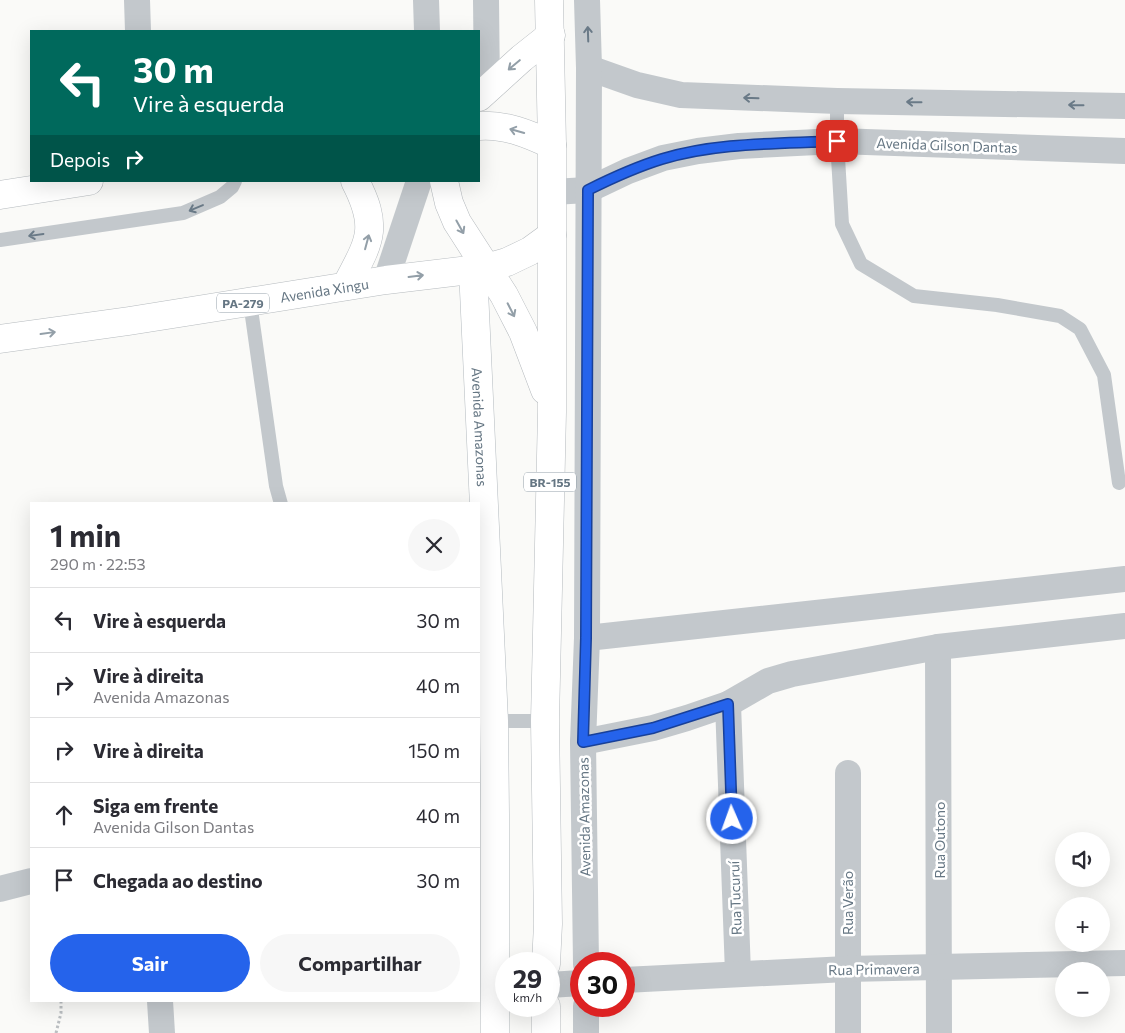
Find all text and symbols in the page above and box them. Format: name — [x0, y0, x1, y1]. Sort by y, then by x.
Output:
one-way arrow — [583, 26, 593, 42]
text: 30 m — [133, 47, 214, 90]
icon: left — [50, 50, 115, 115]
one-way arrow — [508, 59, 521, 70]
text: Vire à esquerda — [133, 90, 285, 117]
one-way arrow — [744, 93, 760, 103]
one-way arrow — [906, 97, 922, 107]
one-way arrow — [1069, 100, 1085, 110]
pin — [816, 120, 858, 162]
one-way arrow — [509, 125, 525, 135]
icon: arrive — [823, 127, 851, 155]
street label: Avenida Gilson Dantas — [876, 134, 1018, 156]
icon: right — [120, 145, 148, 173]
text: Depois — [50, 148, 110, 171]
one-way arrow — [189, 203, 204, 213]
one-way arrow — [455, 219, 465, 234]
one-way arrow — [29, 230, 45, 240]
one-way arrow — [363, 235, 372, 251]
one-way arrow — [408, 271, 424, 281]
street label: Avenida Xingu — [279, 274, 370, 305]
road number: PA-279 — [217, 294, 269, 312]
one-way arrow — [506, 302, 516, 317]
one-way arrow — [40, 327, 56, 337]
street label: Avenida Amazonas — [469, 367, 492, 487]
road number: BR-155 — [524, 472, 576, 492]
text: 1 min — [50, 516, 121, 553]
button: close — [408, 519, 460, 571]
text: 290 m · 22:53 — [50, 554, 146, 573]
icon: left — [50, 606, 78, 634]
text: Vire à esquerda — [93, 609, 226, 632]
text: 30 m — [417, 609, 460, 632]
text: Vire à direita — [93, 664, 204, 687]
icon: right — [50, 671, 78, 699]
text: 40 m — [416, 674, 460, 697]
text: Avenida Amazonas — [93, 687, 229, 706]
icon: right — [50, 736, 78, 764]
text: Vire à direita — [93, 739, 204, 762]
text: 150 m — [408, 739, 460, 762]
street label: Avenida Amazonas — [574, 757, 594, 877]
position arrow — [705, 792, 757, 844]
text: Siga em frente — [93, 794, 218, 817]
icon: ahead — [50, 801, 78, 829]
street label: Rua Outono — [931, 802, 948, 878]
text: 40 m — [416, 804, 460, 827]
text: Avenida Gilson Dantas — [93, 817, 254, 836]
map controls — [1055, 832, 1110, 1017]
button: sound — [1055, 832, 1110, 887]
street label: Rua Tucuruí — [725, 860, 745, 936]
icon: arrive — [50, 866, 78, 894]
text: Chegada ao destino — [93, 869, 263, 892]
text: 30 m — [417, 869, 460, 892]
street label: Rua Verão — [839, 871, 856, 935]
button: + — [1055, 897, 1110, 952]
button: Sair — [50, 934, 250, 992]
button: Compartilhar — [260, 934, 460, 992]
speed limit sign: 30 — [570, 952, 635, 1017]
street label: Rua Primavera — [828, 960, 920, 978]
button: − — [1055, 962, 1110, 1017]
text: 29 — [513, 963, 542, 993]
text: km/h — [513, 990, 542, 1004]

